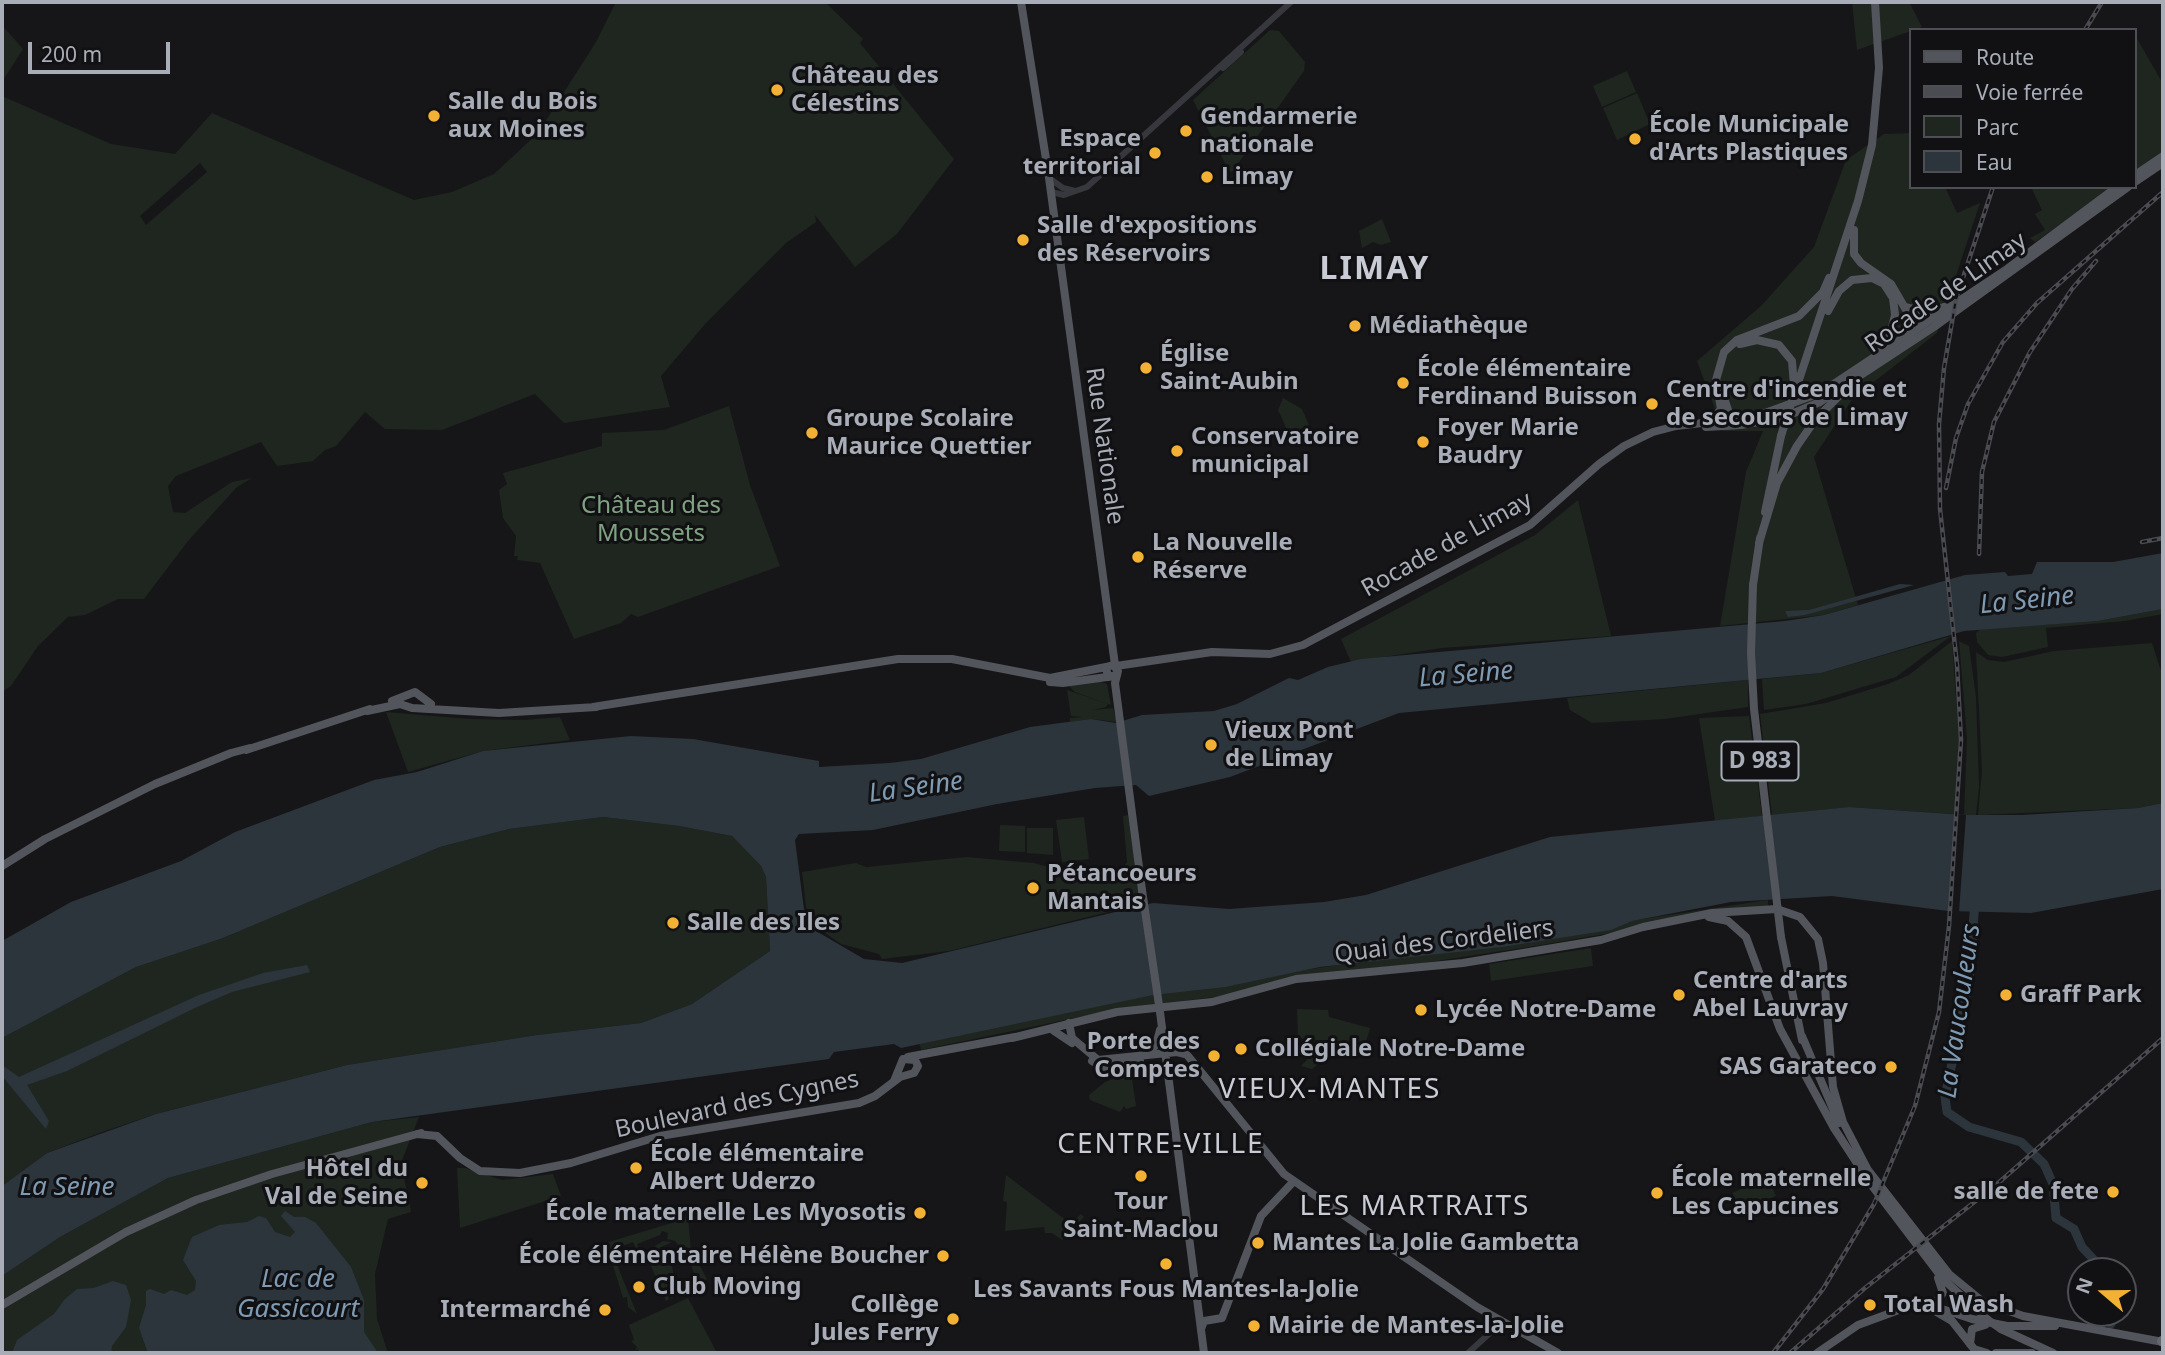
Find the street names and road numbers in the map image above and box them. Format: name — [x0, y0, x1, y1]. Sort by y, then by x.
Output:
street label: Rocade de Limay — [1860, 227, 2032, 359]
street label: Rue Nationale — [1079, 365, 1129, 527]
street label: Rocade de Limay — [1357, 486, 1537, 604]
road number: D 983 — [1722, 741, 1798, 780]
street label: Quai des Cordeliers — [1333, 914, 1555, 970]
street label: Boulevard des Cygnes — [613, 1065, 861, 1145]

